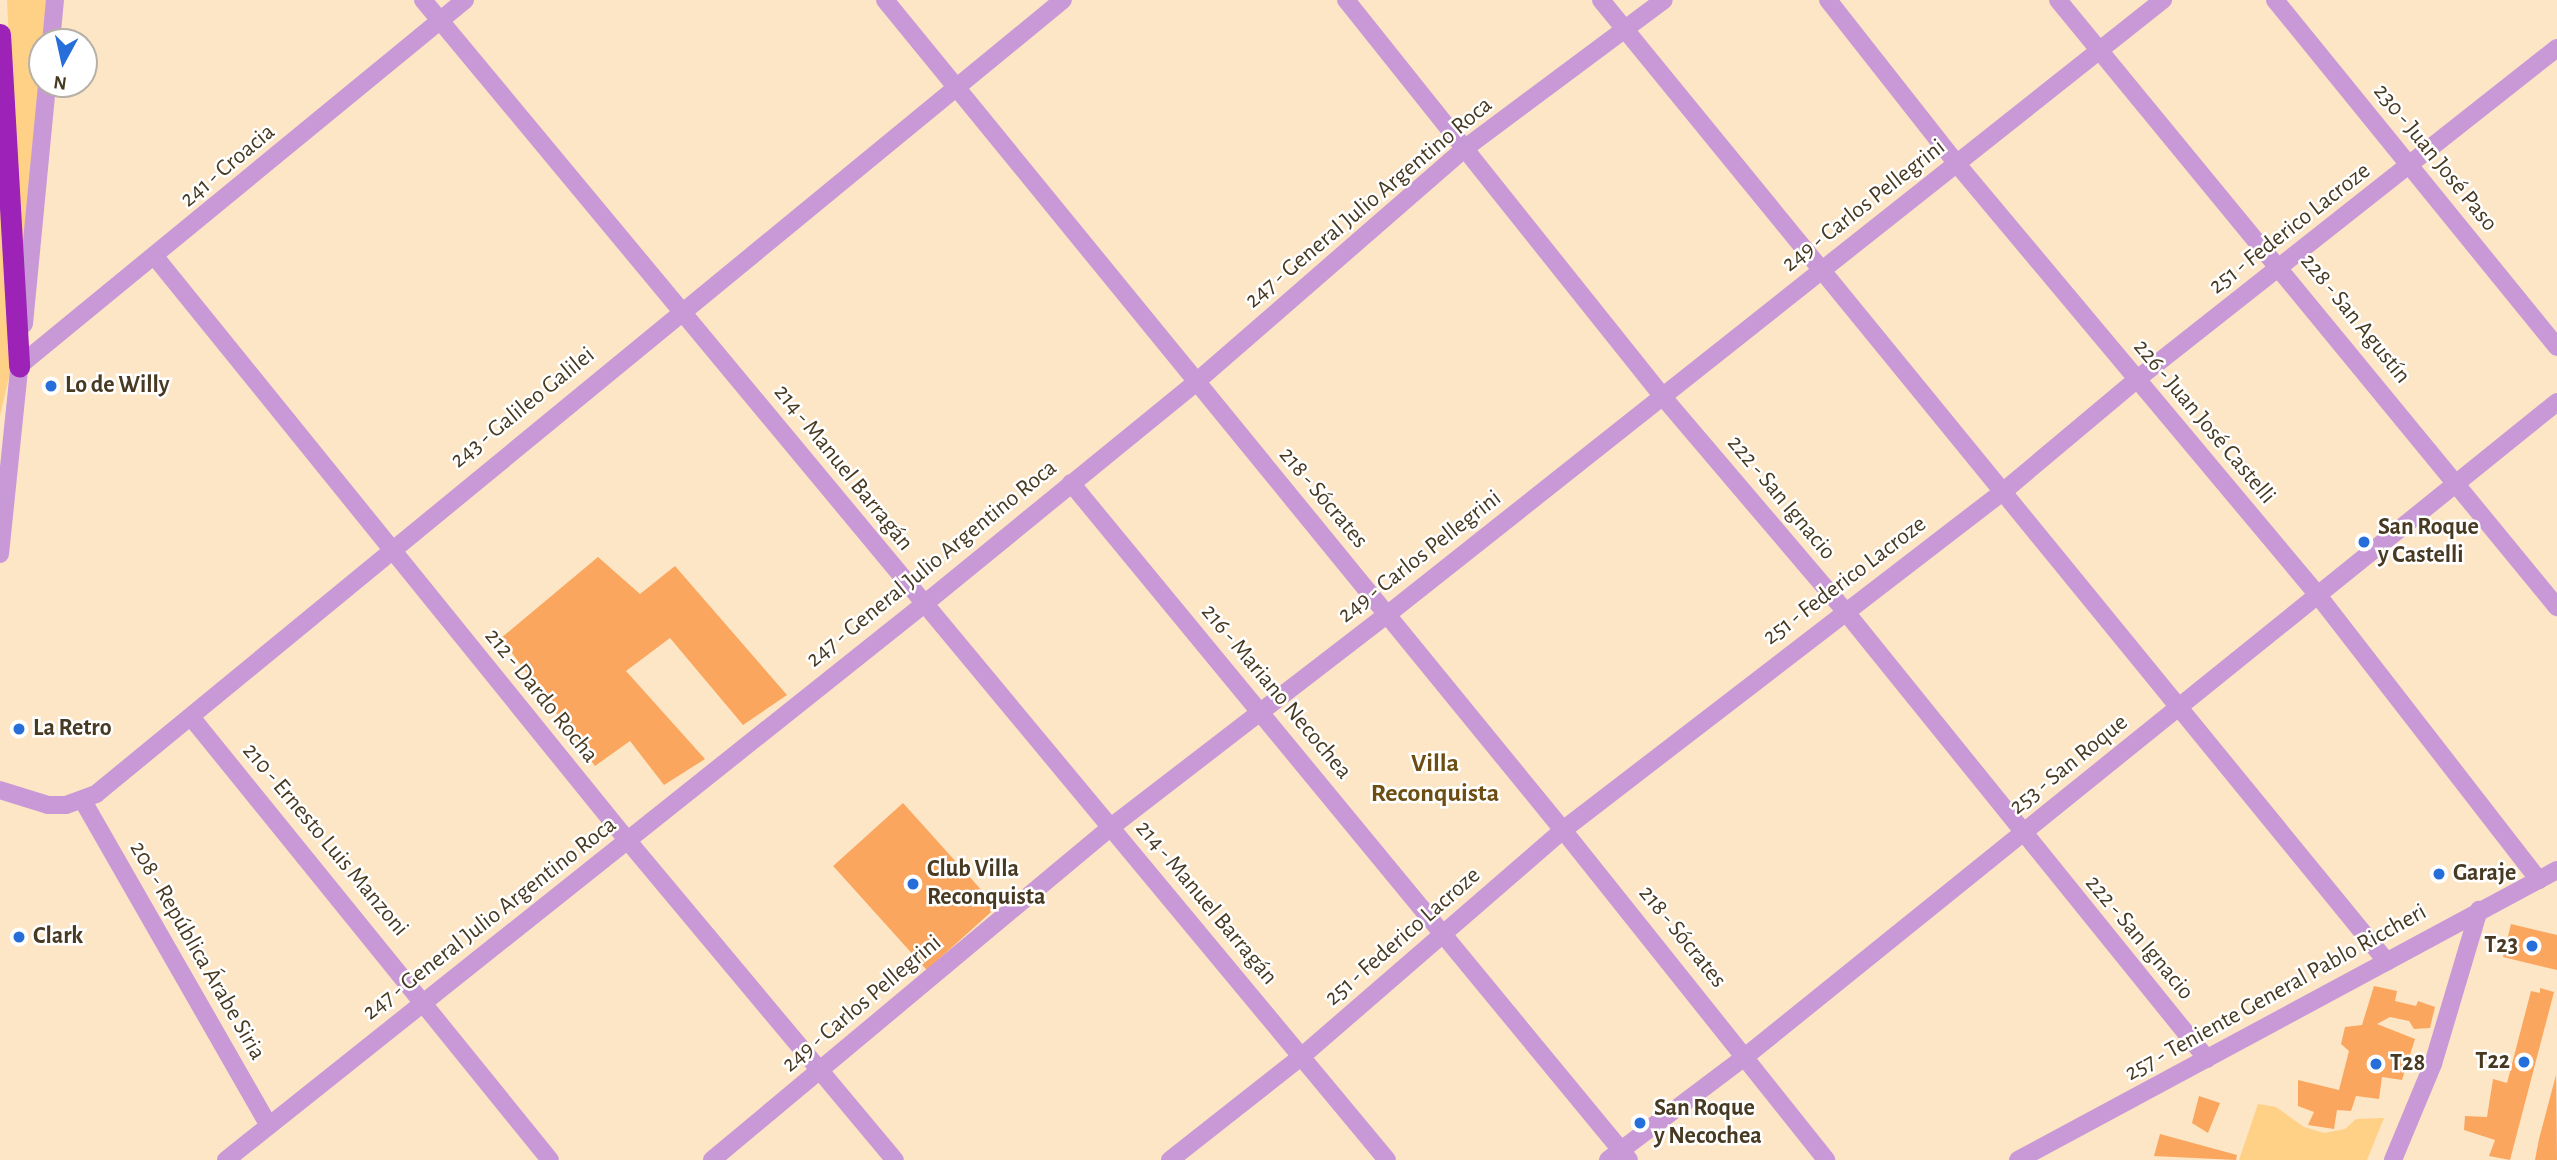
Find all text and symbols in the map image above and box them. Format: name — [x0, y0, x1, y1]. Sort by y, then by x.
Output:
north arrow — [28, 28, 98, 98]
text: N — [52, 72, 68, 93]
street label: 230 - Juan José Paso — [2367, 78, 2503, 238]
street label: 247 - General Julio Argentino Roca — [1239, 91, 1499, 315]
street label: 241 - Croacia — [175, 118, 281, 214]
street label: 249 - Carlos Pellegrini — [1777, 133, 1951, 279]
street label: 251 - Federico Lacroze — [2204, 157, 2376, 301]
street label: 228 - San Agustín — [2294, 248, 2416, 390]
street label: 226 - Juan José Castelli — [2127, 334, 2281, 510]
street label: 243 - Galileo Galilei — [445, 341, 601, 475]
place label: Lo de Willy — [65, 372, 170, 400]
marker: Lo de Willy — [43, 378, 59, 394]
street label: 214 - Manuel Barragán — [767, 379, 919, 557]
street label: 222 - San Ignacio — [1721, 430, 1841, 566]
street label: 218 - Sócrates — [1272, 441, 1374, 555]
street label: 247 - General Julio Argentino Roca — [801, 454, 1063, 674]
street label: 249 - Carlos Pellegrini — [1333, 484, 1507, 630]
street label: 251 - Federico Lacroze — [1758, 510, 1932, 652]
place label: San Roque y Castelli — [2378, 514, 2479, 570]
marker: San Roque y Castelli — [2356, 534, 2372, 550]
street label: 216 - Mariano Necochea — [1194, 599, 1358, 785]
street label: 212 - Dardo Rocha — [478, 623, 604, 769]
street label: 253 - San Roque — [2004, 709, 2134, 821]
place label: La Retro — [33, 715, 112, 743]
marker: La Retro — [11, 721, 27, 737]
street label: 210 - Ernesto Luis Manzoni — [236, 737, 414, 943]
district label: Villa Reconquista — [1371, 748, 1499, 810]
street label: 247 - General Julio Argentino Roca — [357, 811, 623, 1027]
street label: 214 - Manuel Barragán — [1129, 815, 1283, 991]
street label: 208 - República Árabe Siria — [123, 837, 271, 1065]
place label: Club Villa Reconquista — [927, 856, 1045, 912]
place label: Garaje — [2453, 860, 2516, 888]
street label: 251 - Federico Lacroze — [1319, 862, 1487, 1012]
marker: Garaje — [2431, 866, 2447, 882]
street label: 222 - San Ignacio — [2079, 870, 2199, 1006]
marker: Club Villa Reconquista — [905, 876, 921, 892]
street label: 218 - Sócrates — [1632, 880, 1732, 994]
street label: 257 - Teniente General Pablo Riccheri — [2120, 898, 2432, 1088]
place label: Clark — [33, 923, 83, 951]
marker: Clark — [11, 929, 27, 945]
street label: 249 - Carlos Pellegrini — [776, 929, 948, 1079]
place label: T23 — [2484, 932, 2518, 960]
marker: T23 — [2524, 938, 2540, 954]
place label: T22 — [2475, 1048, 2510, 1076]
place label: T28 — [2390, 1050, 2425, 1078]
marker: T22 — [2516, 1054, 2532, 1070]
marker: T28 — [2368, 1056, 2384, 1072]
place label: San Roque y Necochea — [1654, 1095, 1762, 1151]
marker: San Roque y Necochea — [1632, 1115, 1648, 1131]

